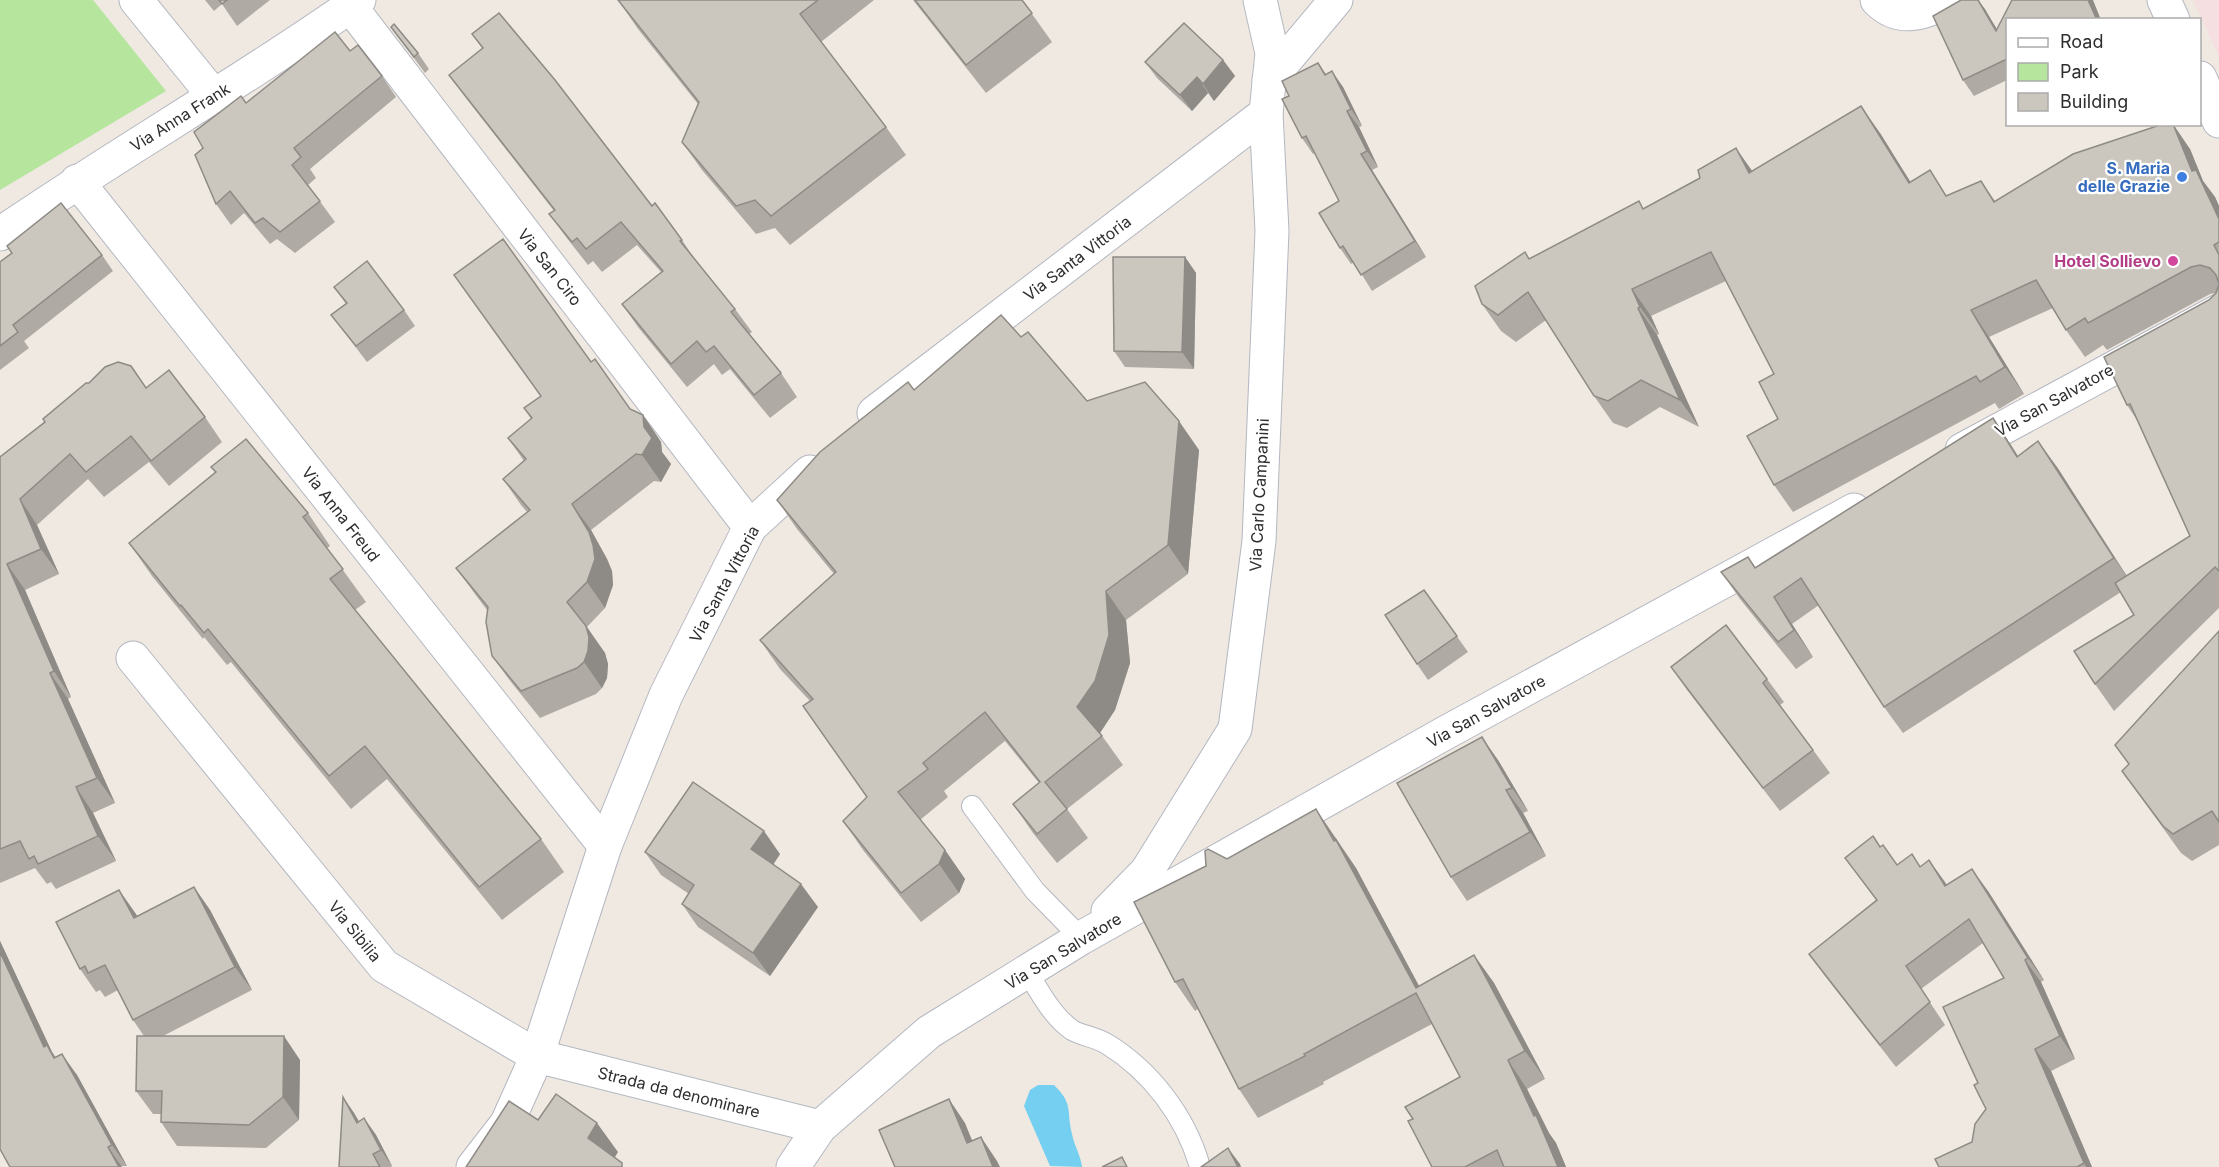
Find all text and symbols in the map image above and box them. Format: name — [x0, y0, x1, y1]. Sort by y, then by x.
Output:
legend — [2006, 18, 2201, 126]
text: Road — [2060, 31, 2103, 52]
text: Park — [2060, 61, 2099, 82]
street label: Via Anna Frank — [126, 78, 234, 156]
text: Building — [2060, 91, 2128, 112]
place label: S. Maria delle Grazie — [2078, 158, 2170, 196]
marker: S. Maria delle Grazie — [2175, 170, 2189, 184]
street label: Via Santa Vittoria — [1019, 211, 1135, 305]
street label: Via San Ciro — [514, 224, 586, 310]
place label: Hotel Sollievo — [2054, 251, 2161, 271]
marker: Hotel Sollievo — [2166, 254, 2180, 268]
street label: Via San Salvatore — [1991, 359, 2117, 441]
street label: Via Carlo Campanini — [1245, 418, 1273, 572]
street label: Via Anna Freud — [298, 462, 384, 566]
street label: Via Santa Vittoria — [685, 522, 763, 646]
street label: Via San Salvatore — [1423, 670, 1549, 752]
street label: Via Sibilia — [324, 896, 386, 966]
street label: Via San Salvatore — [1001, 908, 1125, 994]
street label: Strada da denominare — [596, 1062, 762, 1122]

